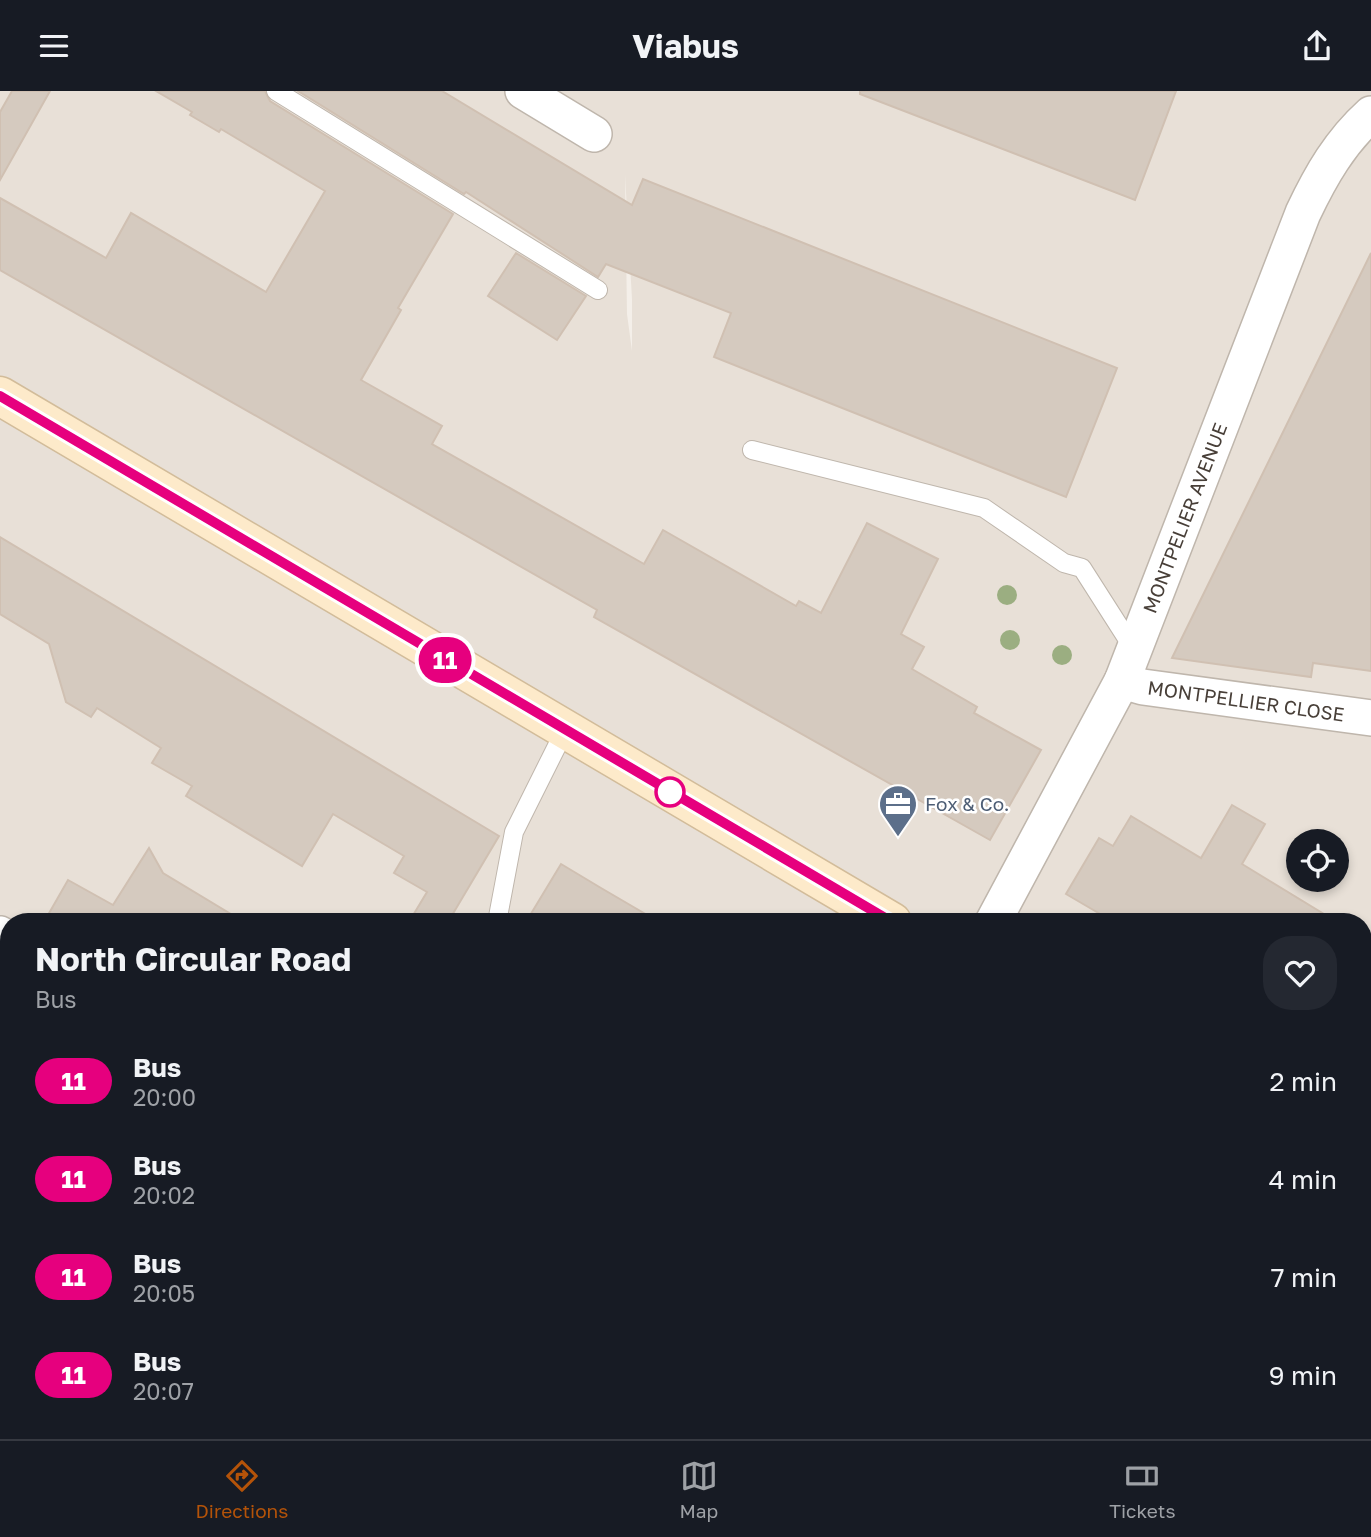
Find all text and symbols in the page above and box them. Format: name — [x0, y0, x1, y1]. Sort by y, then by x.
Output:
icon: menu — [35, 27, 73, 65]
text: Viabus — [632, 27, 739, 65]
icon: share — [1298, 27, 1336, 65]
street label: MONTPELIER AVENUE — [1138, 419, 1231, 616]
line badge: 11 — [414, 637, 476, 683]
text: 11 — [433, 645, 457, 674]
street label: MONTPELLIER CLOSE — [1146, 675, 1346, 726]
unlabelled marker — [655, 777, 685, 807]
office icon: Fox & Co. — [877, 783, 919, 838]
place label: Fox & Co. — [925, 792, 1009, 815]
map controls — [1286, 829, 1349, 892]
button: locate — [1286, 829, 1349, 892]
button: heart — [1263, 936, 1337, 1010]
text: North Circular Road — [35, 939, 351, 978]
text: Bus — [35, 985, 77, 1013]
text: Bus — [133, 1052, 181, 1083]
text: 11 — [61, 1066, 86, 1095]
text: 2 min — [1269, 1066, 1337, 1097]
text: 20:00 — [133, 1083, 196, 1111]
text: Bus — [133, 1150, 181, 1181]
text: 11 — [61, 1164, 86, 1193]
text: 4 min — [1269, 1164, 1337, 1195]
text: 20:02 — [133, 1181, 195, 1209]
text: Bus — [133, 1248, 181, 1279]
text: 11 — [61, 1262, 86, 1291]
text: 7 min — [1271, 1262, 1337, 1293]
text: 20:05 — [133, 1279, 195, 1307]
text: Bus — [133, 1346, 181, 1377]
text: 11 — [61, 1360, 86, 1389]
text: 9 min — [1269, 1360, 1337, 1391]
text: 20:07 — [133, 1377, 194, 1405]
tab: Directions — [196, 1457, 288, 1522]
tab: Map — [679, 1457, 718, 1522]
tab: Tickets — [1109, 1457, 1175, 1522]

